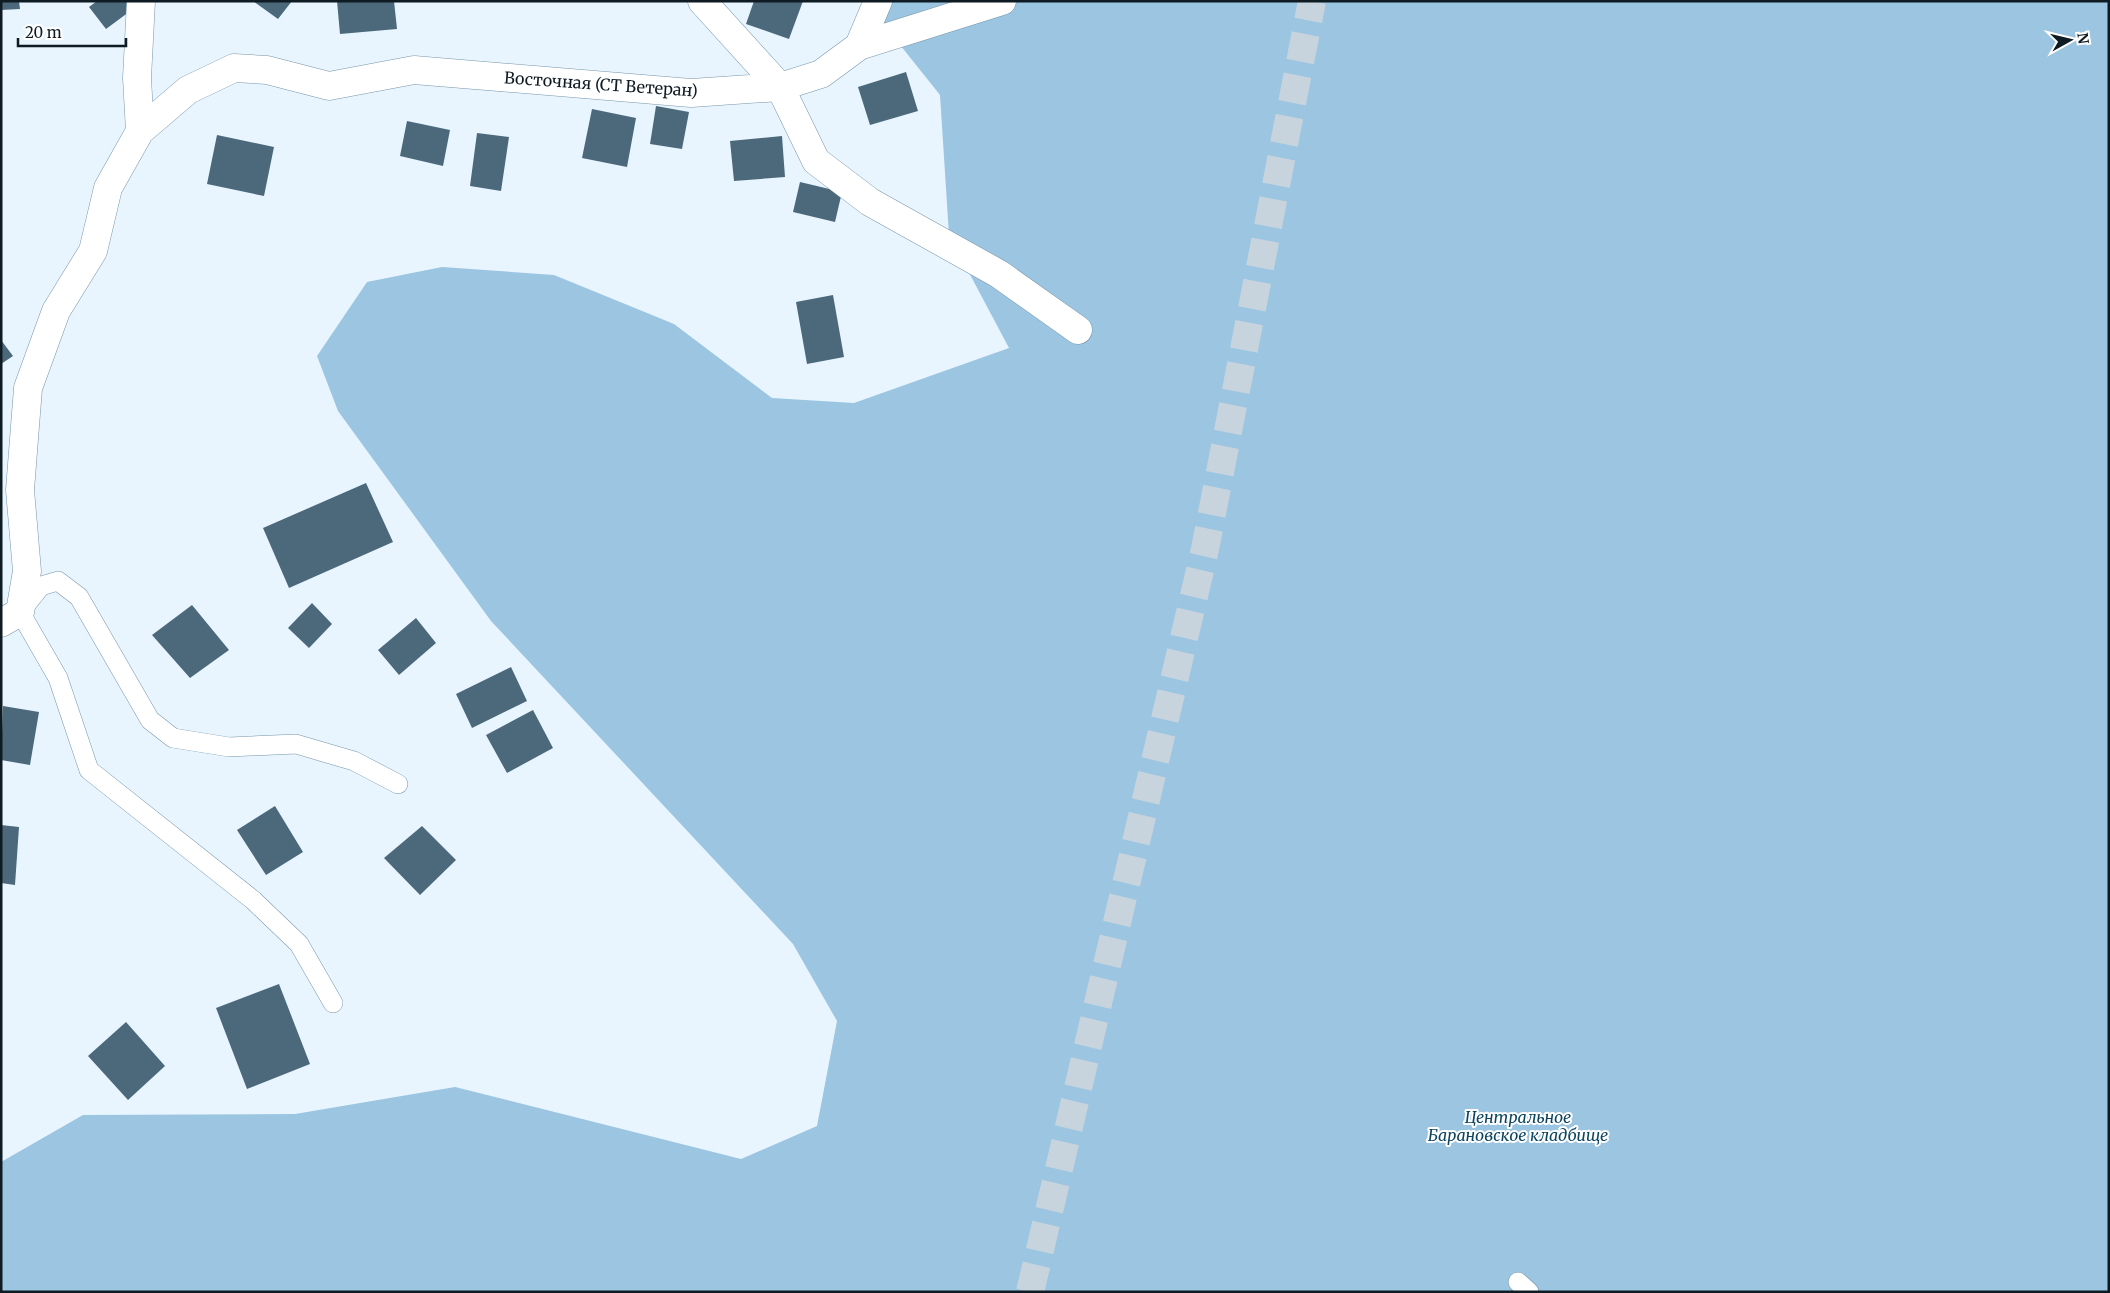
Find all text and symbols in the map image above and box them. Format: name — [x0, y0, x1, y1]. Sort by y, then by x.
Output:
scale bar — [18, 15, 125, 47]
north arrow — [2045, 15, 2095, 65]
text: 20 m — [25, 23, 62, 42]
text: N — [2073, 31, 2093, 45]
street label: Восточная (СТ Ветеран) — [503, 67, 699, 101]
park label: Центральное Барановское кладбище — [1428, 1107, 1608, 1145]

